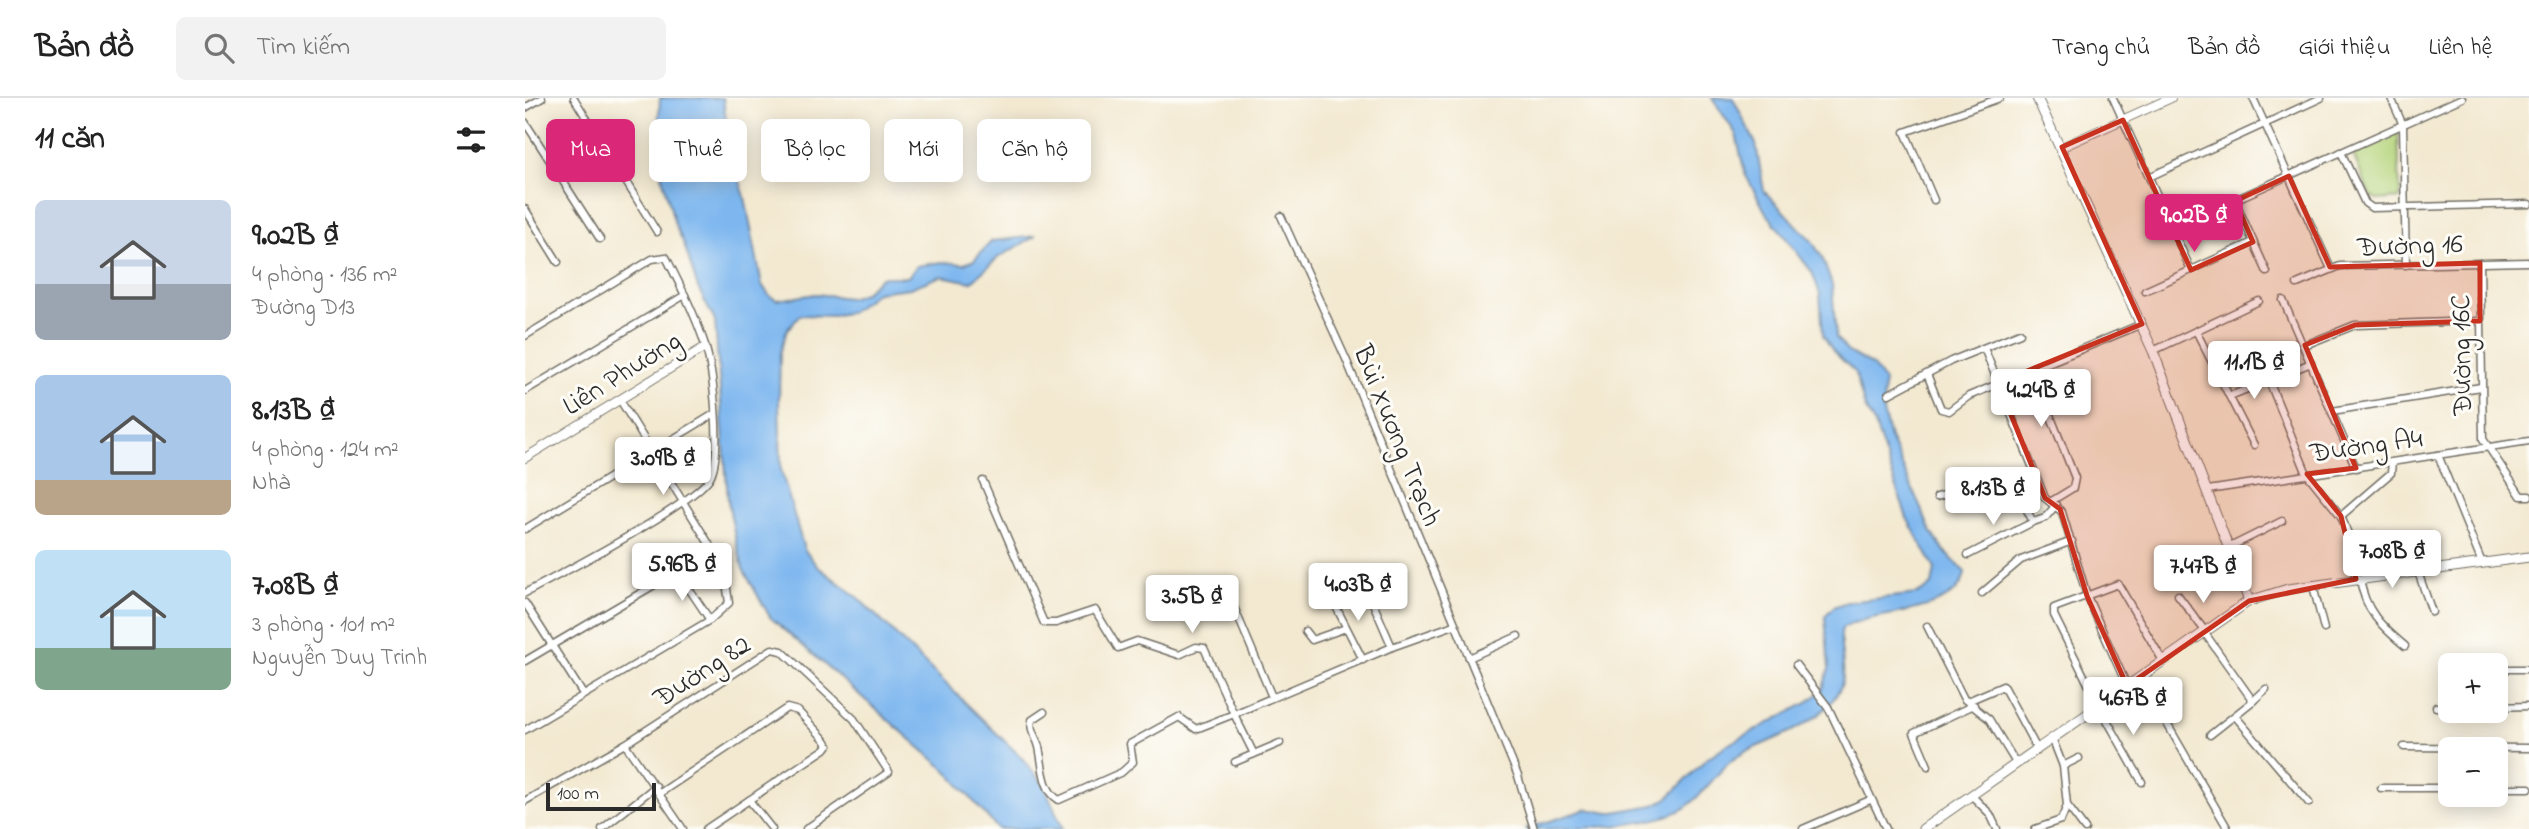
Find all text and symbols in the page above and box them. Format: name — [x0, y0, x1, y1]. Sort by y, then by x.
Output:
search box — [176, 17, 666, 80]
text: Bản đồ — [35, 24, 134, 72]
icon: search — [200, 29, 238, 67]
text: Tìm kiếm — [256, 29, 350, 67]
text: Trang chủ — [2052, 31, 2150, 66]
text: Bản đồ — [2188, 31, 2260, 66]
text: Giới thiệu — [2298, 31, 2390, 66]
text: Liên hệ — [2428, 31, 2494, 66]
text: 11 căn — [35, 118, 105, 162]
chip: Mua — [546, 119, 635, 182]
chip: Thuê — [649, 119, 747, 182]
chip: Bộ lọc — [761, 119, 870, 182]
chip: Mới — [884, 119, 963, 182]
chip: Căn hộ — [977, 119, 1091, 182]
icon: filters — [452, 121, 490, 159]
pin: 9.02B ₫ — [2129, 194, 2259, 254]
text: 9.02B ₫ — [2161, 200, 2227, 233]
text: 9.02B ₫ — [252, 215, 338, 259]
street label: Đường 16 — [2356, 225, 2464, 270]
icon: home — [91, 228, 175, 312]
text: 4 phòng · 136 m² — [252, 259, 397, 292]
text: Đường D13 — [252, 292, 355, 325]
street label: Đường 16C — [2442, 294, 2485, 417]
street label: Liên Phường — [555, 322, 690, 428]
street label: Bùi Xương Trạch — [1340, 338, 1451, 533]
pin: 11.1B ₫ — [2189, 342, 2319, 401]
text: 11.1B ₫ — [2224, 347, 2284, 380]
pin: 4.24B ₫ — [1976, 370, 2106, 429]
text: 4.24B ₫ — [2007, 375, 2075, 408]
text: 8.13B ₫ — [252, 390, 335, 434]
icon: home — [91, 403, 175, 487]
street label: Đường A4 — [2307, 419, 2426, 476]
text: 4 phòng · 124 m² — [252, 434, 399, 467]
pin: 3.09B ₫ — [598, 438, 728, 497]
text: 3.09B ₫ — [631, 443, 695, 476]
text: Nhà — [252, 467, 290, 500]
pin: 8.13B ₫ — [1928, 468, 2058, 527]
text: 8.13B ₫ — [1961, 473, 2025, 506]
pin: 7.08B ₫ — [2327, 531, 2457, 590]
text: 7.08B ₫ — [2359, 536, 2425, 569]
pin: 5.96B ₫ — [617, 544, 747, 603]
pin: 7.47B ₫ — [2138, 546, 2268, 605]
text: 5.96B ₫ — [648, 549, 716, 582]
text: 7.47B ₫ — [2170, 551, 2236, 584]
pin: 4.03B ₫ — [1293, 564, 1423, 623]
text: 7.08B ₫ — [252, 565, 338, 609]
text: 4.03B ₫ — [1325, 569, 1391, 602]
pin: 3.5B ₫ — [1135, 575, 1249, 635]
icon: home — [91, 578, 175, 662]
text: 3.5B ₫ — [1162, 581, 1222, 614]
text: 3 phòng · 101 m² — [252, 609, 395, 642]
street label: Đường 82 — [645, 626, 760, 720]
text: Nguyễn Duy Trinh — [252, 642, 427, 675]
map controls — [2438, 653, 2508, 807]
button: + — [2438, 653, 2508, 723]
pin: 4.67B ₫ — [2068, 678, 2198, 737]
text: 4.67B ₫ — [2099, 683, 2167, 716]
button: − — [2438, 737, 2508, 807]
scale bar — [546, 780, 656, 812]
text: 100 m — [557, 781, 599, 808]

